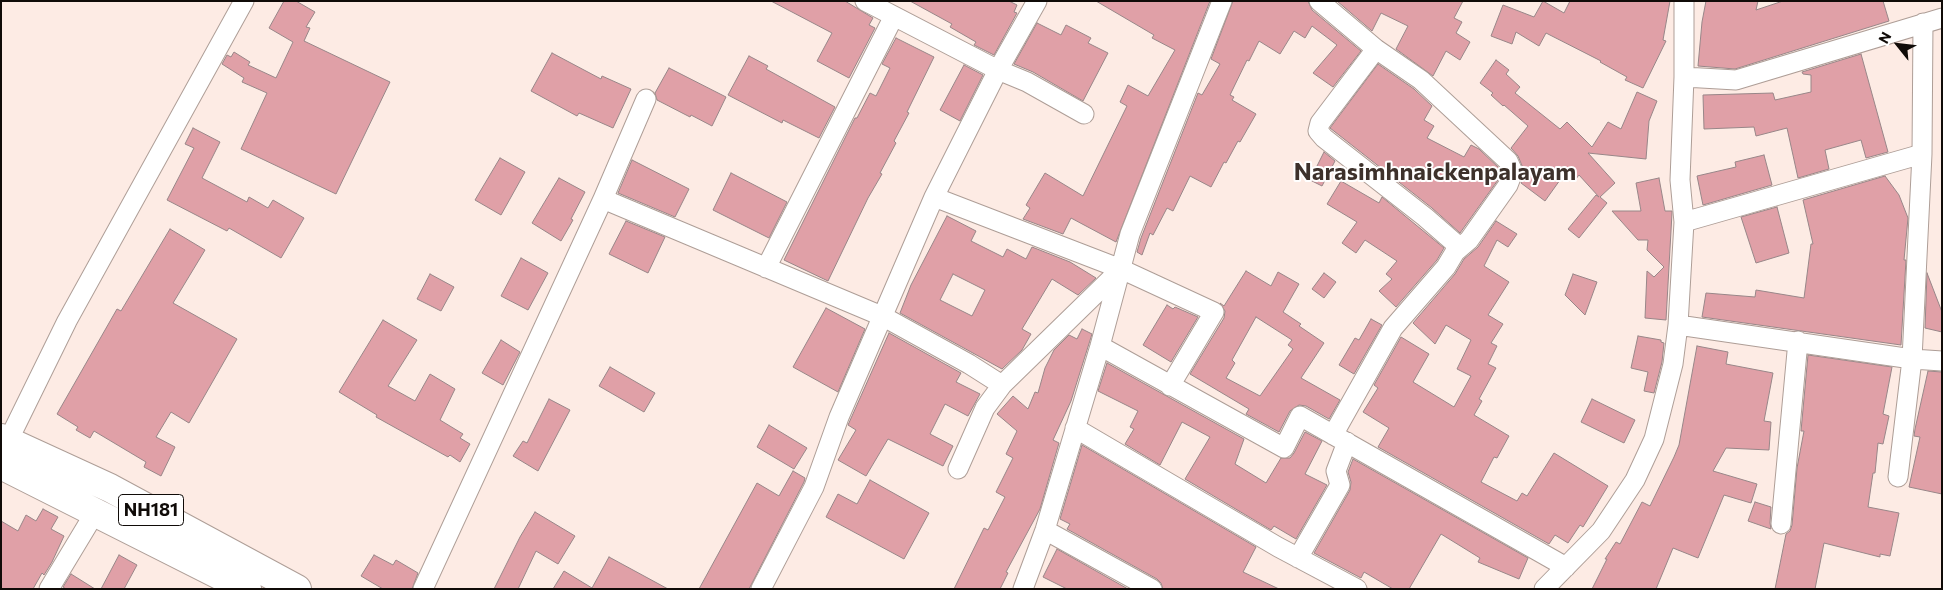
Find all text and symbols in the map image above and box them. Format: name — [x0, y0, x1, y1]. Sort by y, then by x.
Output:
north arrow — [1873, 20, 1923, 70]
text: N — [1874, 29, 1894, 46]
district label: Narasimhnaickenpalayam — [1294, 158, 1576, 186]
road number: NH181 — [118, 494, 184, 526]

